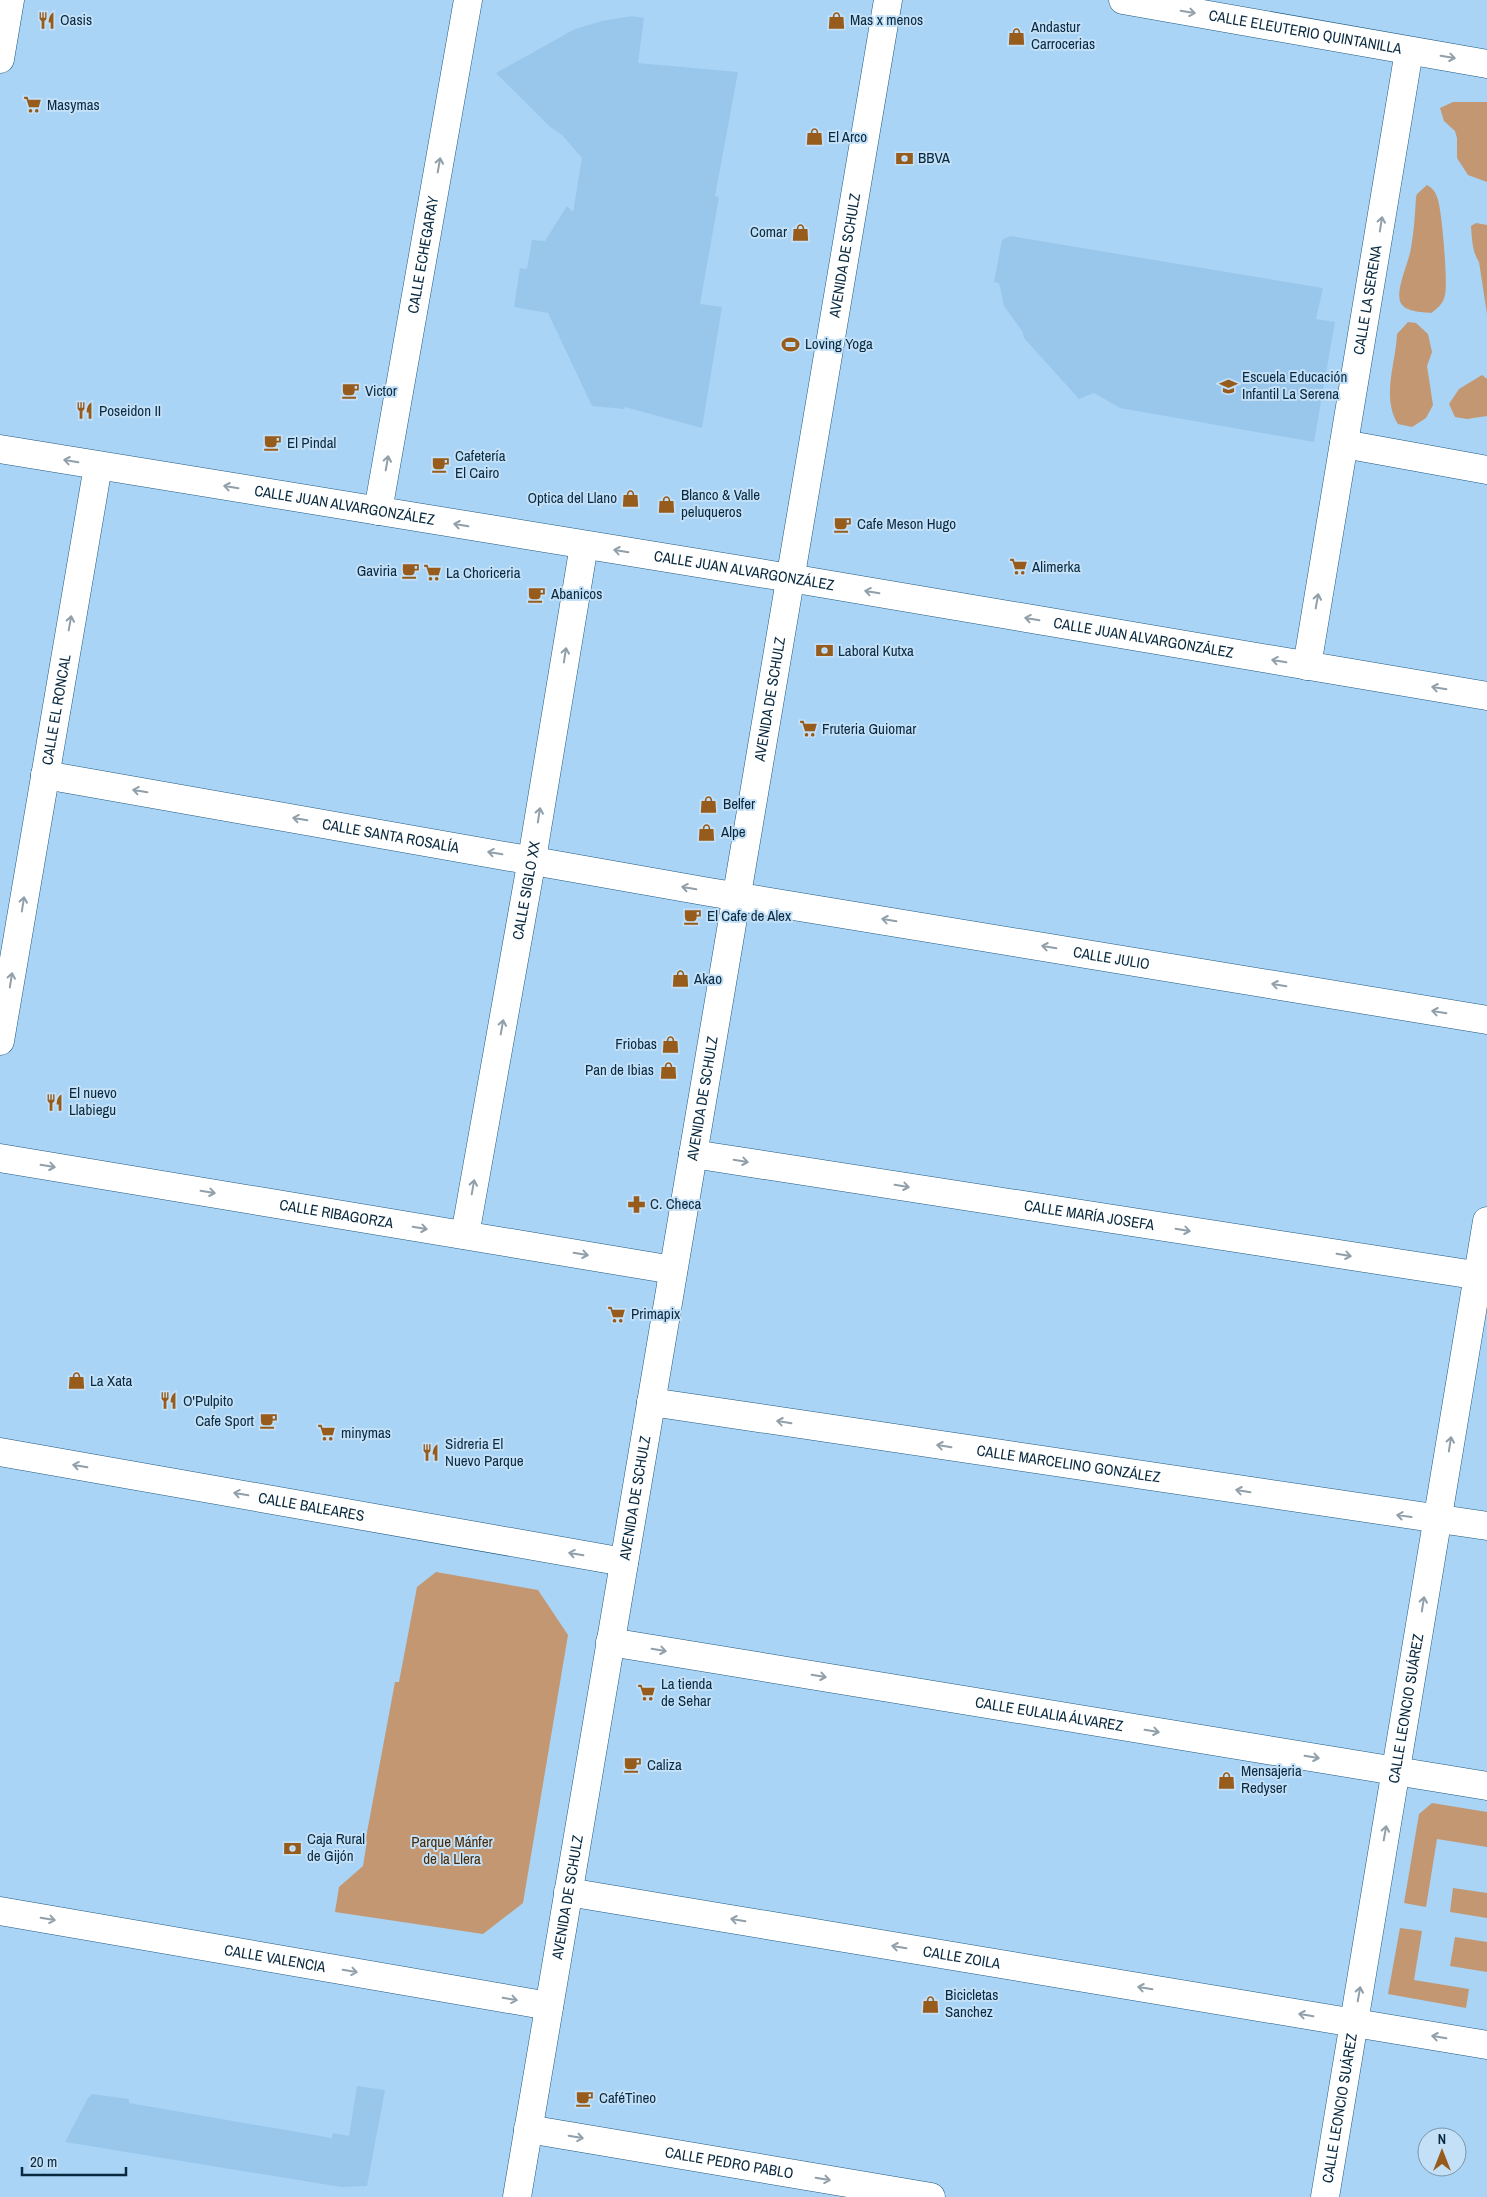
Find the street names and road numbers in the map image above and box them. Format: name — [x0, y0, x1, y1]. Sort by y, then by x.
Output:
street label: CALLE ELEUTERIO QUINTANILLA — [1207, 4, 1404, 59]
street label: AVENIDA DE SCHULZ — [823, 191, 865, 320]
street label: CALLE ECHEGARAY — [402, 194, 443, 315]
street label: CALLE LA SERENA — [1348, 243, 1387, 356]
street label: CALLE JUAN ALVARGONZÁLEZ — [253, 480, 437, 530]
street label: CALLE JUAN ALVARGONZÁLEZ — [653, 545, 836, 595]
street label: CALLE JUAN ALVARGONZÁLEZ — [1052, 612, 1236, 663]
street label: AVENIDA DE SCHULZ — [748, 635, 790, 764]
street label: CALLE EL RONCAL — [36, 653, 76, 767]
street label: CALLE SANTA ROSALÍA — [321, 813, 462, 858]
street label: CALLE SIGLO XX — [507, 839, 545, 941]
street label: CALLE JULIO — [1072, 941, 1151, 974]
street label: AVENIDA DE SCHULZ — [681, 1034, 723, 1163]
street label: CALLE RIBAGORZA — [278, 1194, 396, 1233]
street label: CALLE MARÍA JOSEFA — [1023, 1194, 1157, 1235]
street label: AVENIDA DE SCHULZ — [614, 1434, 655, 1563]
street label: CALLE MARCELINO GONZÁLEZ — [975, 1439, 1162, 1487]
street label: CALLE BALEARES — [257, 1487, 366, 1526]
street label: CALLE LEONCIO SUÁREZ — [1383, 1632, 1428, 1785]
street label: CALLE EULALIA ÁLVAREZ — [974, 1691, 1125, 1736]
street label: AVENIDA DE SCHULZ — [546, 1833, 588, 1962]
street label: CALLE VALENCIA — [223, 1939, 328, 1977]
street label: CALLE ZOILA — [921, 1940, 1003, 1974]
street label: CALLE LEONCIO SUÁREZ — [1317, 2031, 1362, 2184]
street label: CALLE PEDRO PABLO — [663, 2141, 795, 2184]

